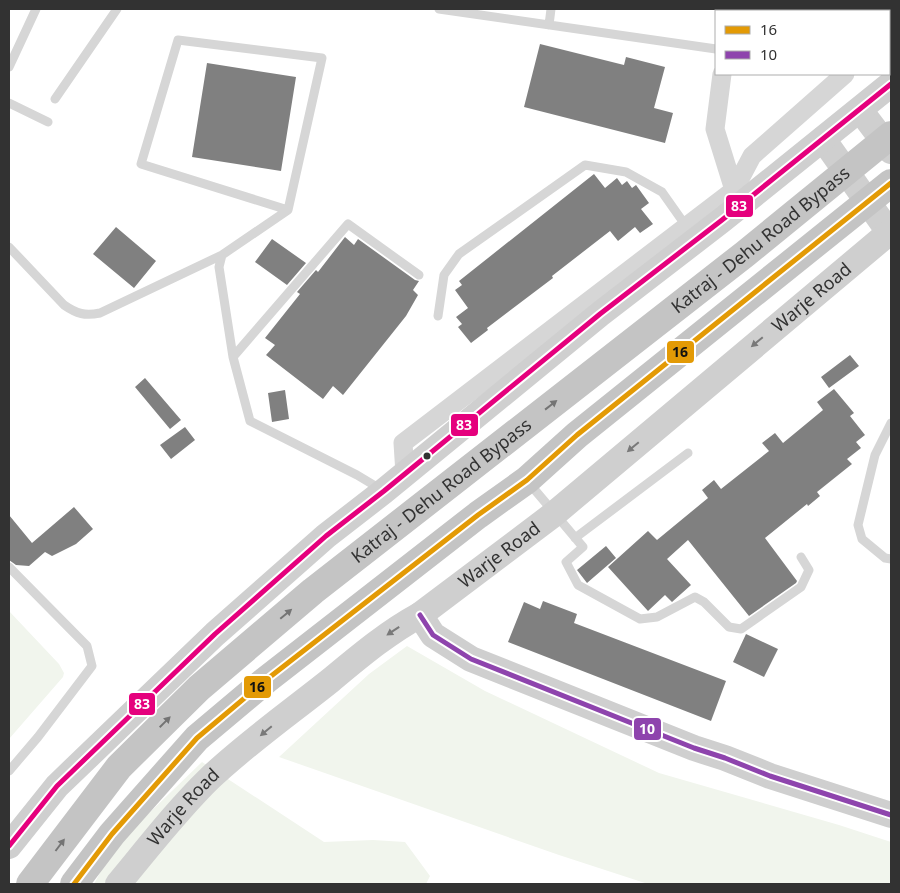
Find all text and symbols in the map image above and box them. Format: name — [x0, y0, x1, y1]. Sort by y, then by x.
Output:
legend — [715, 10, 890, 75]
text: 16 — [760, 19, 777, 39]
text: 10 — [760, 44, 777, 64]
street label: Katraj - Dehu Road Bypass — [666, 160, 854, 318]
line badge: 83 — [725, 194, 754, 218]
text: 83 — [731, 196, 747, 215]
street label: Warje Road — [766, 256, 856, 337]
one-way arrow — [751, 336, 764, 347]
line badge: 16 — [666, 340, 695, 364]
text: 16 — [672, 342, 688, 361]
one-way arrow — [545, 400, 558, 411]
street label: Katraj - Dehu Road Bypass — [346, 412, 536, 568]
line badge: 83 — [450, 413, 479, 437]
text: 83 — [456, 415, 472, 434]
one-way arrow — [627, 441, 640, 452]
unlabelled marker — [422, 451, 432, 461]
street label: Warje Road — [453, 516, 545, 593]
one-way arrow — [280, 609, 292, 620]
one-way arrow — [387, 626, 400, 635]
line badge: 16 — [243, 675, 272, 699]
text: 16 — [249, 677, 265, 696]
line badge: 83 — [128, 692, 156, 716]
text: 83 — [134, 694, 150, 713]
one-way arrow — [158, 716, 170, 728]
line badge: 10 — [633, 717, 662, 741]
text: 10 — [639, 719, 655, 738]
one-way arrow — [259, 725, 272, 736]
street label: Warje Road — [141, 762, 224, 850]
one-way arrow — [55, 838, 65, 852]

